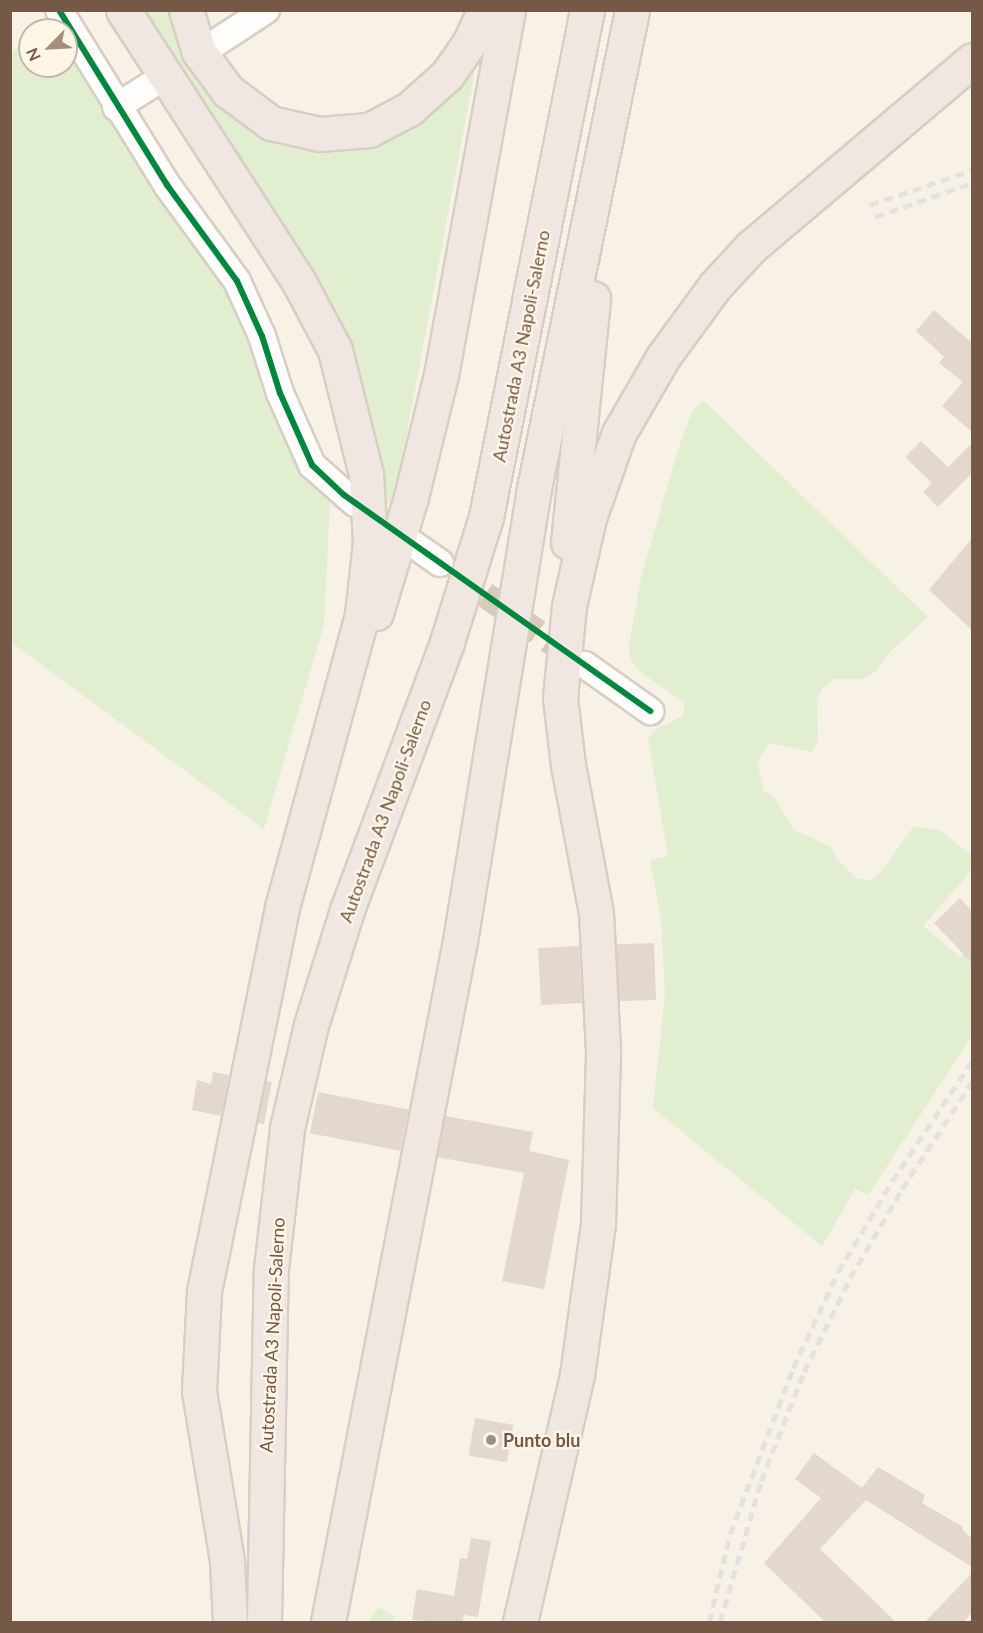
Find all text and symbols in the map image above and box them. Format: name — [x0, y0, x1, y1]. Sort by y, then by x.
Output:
north arrow — [18, 18, 78, 78]
text: N — [22, 45, 44, 64]
street label: Autostrada A3 Napoli-Salerno — [488, 228, 554, 464]
street label: Autostrada A3 Napoli-Salerno — [334, 696, 436, 926]
street label: Autostrada A3 Napoli-Salerno — [255, 1217, 289, 1453]
place label: Punto blu — [503, 1429, 580, 1451]
marker: Punto blu — [484, 1433, 498, 1447]

